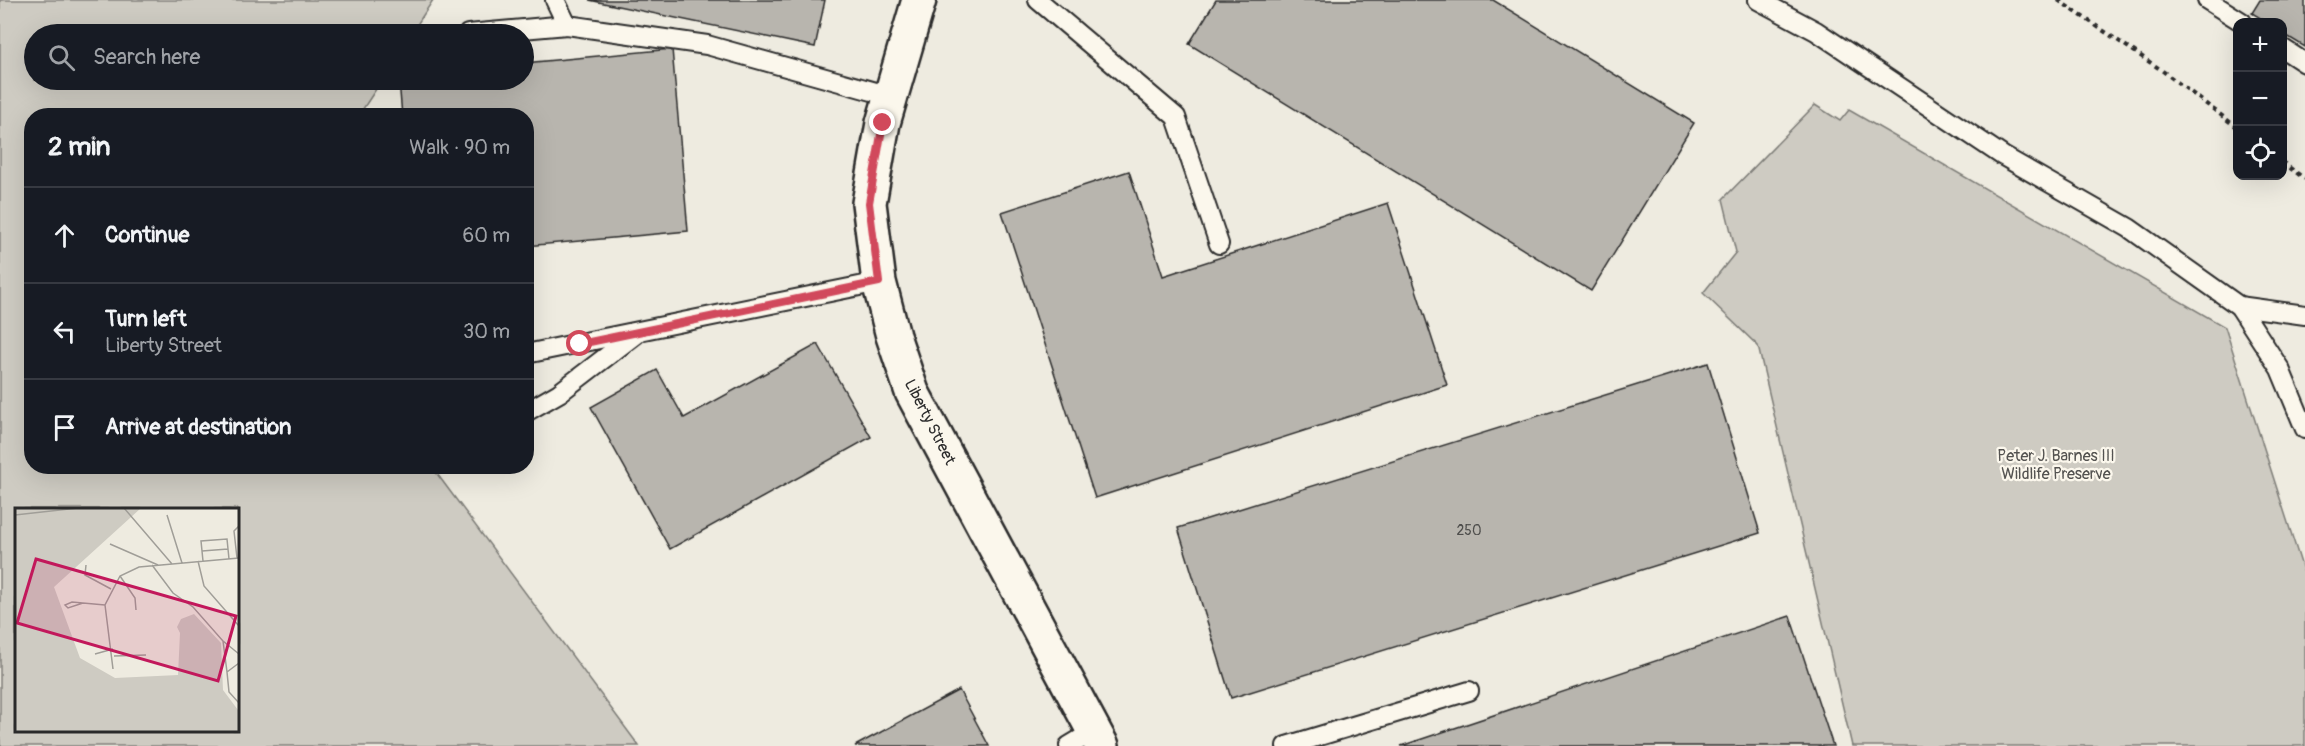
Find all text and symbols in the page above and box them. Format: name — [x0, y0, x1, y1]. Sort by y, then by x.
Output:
map controls — [2233, 18, 2287, 180]
button: + — [2233, 18, 2287, 72]
search box — [24, 24, 534, 90]
icon: search — [45, 41, 78, 74]
text: Search here — [93, 43, 200, 71]
button: − — [2233, 72, 2287, 126]
route end — [869, 109, 895, 135]
button: locate — [2233, 126, 2287, 180]
text: 2 min — [48, 131, 110, 163]
text: Walk · 90 m — [409, 135, 510, 160]
icon: ahead — [48, 219, 81, 252]
text: Continue — [105, 221, 189, 249]
text: 60 m — [463, 223, 510, 248]
text: Turn left — [105, 305, 187, 333]
icon: left — [48, 315, 81, 348]
text: 30 m — [463, 319, 510, 344]
route start — [566, 330, 592, 356]
text: Liberty Street — [105, 333, 222, 358]
street label: Liberty Street — [900, 376, 960, 469]
icon: arrive — [48, 411, 81, 444]
text: Arrive at destination — [105, 413, 291, 441]
park label: Peter J. Barnes III Wildlife Preserve — [1997, 446, 2115, 484]
inset map — [15, 508, 238, 731]
house number: 250 — [1457, 522, 1481, 539]

